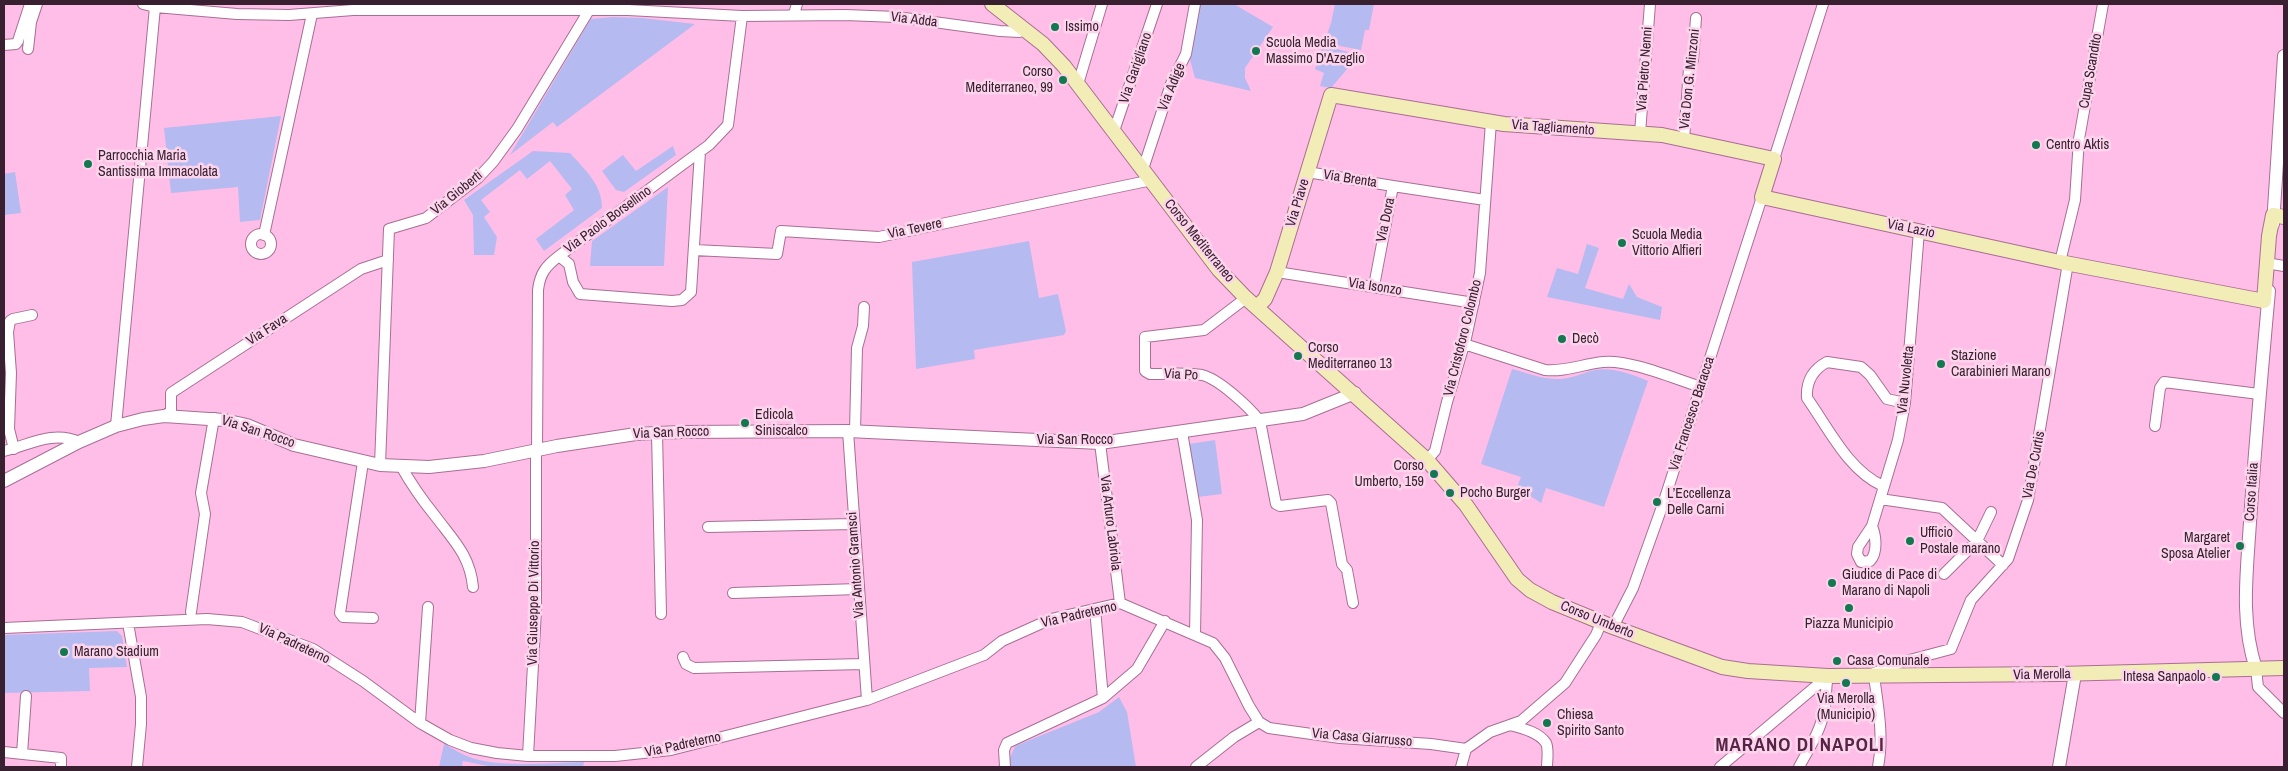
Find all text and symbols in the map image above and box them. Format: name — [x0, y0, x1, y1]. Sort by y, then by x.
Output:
street label: Via Adda — [890, 9, 938, 31]
place label: Issimo — [1065, 19, 1099, 35]
marker: Issimo — [1049, 21, 1061, 33]
street label: Via Pietro Nenni — [1634, 26, 1656, 112]
street label: Via Don G. Minzoni — [1676, 28, 1704, 130]
street label: Via Garigliano — [1116, 30, 1156, 106]
street label: Cupa Scandito — [2076, 32, 2106, 110]
place label: Scuola Media Massimo D'Azeglio — [1266, 35, 1365, 68]
marker: Scuola Media Massimo D'Azeglio — [1250, 45, 1262, 57]
street label: Via Adige — [1155, 61, 1189, 113]
place label: Corso Mediterraneo, 99 — [966, 64, 1053, 96]
marker: Corso Mediterraneo, 99 — [1057, 74, 1069, 86]
street label: Via Tagliamento — [1511, 117, 1595, 139]
place label: Centro Aktis — [2046, 137, 2109, 153]
marker: Centro Aktis — [2030, 139, 2042, 151]
place label: Parrocchia Maria Santissima Immacolata — [98, 148, 218, 180]
marker: Parrocchia Maria Santissima Immacolata — [82, 158, 94, 170]
street label: Via Brenta — [1322, 166, 1378, 192]
street label: Via Gioberti — [428, 167, 486, 219]
street label: Via Piave — [1283, 177, 1313, 229]
street label: Via Paolo Borsellino — [561, 183, 655, 257]
street label: Corso Mediterraneo — [1160, 196, 1238, 286]
street label: Via Dora — [1373, 196, 1399, 244]
street label: Via Tevere — [887, 215, 943, 243]
street label: Via Lazio — [1886, 216, 1936, 242]
place label: Scuola Media Vittorio Alfieri — [1632, 227, 1702, 260]
marker: Scuola Media Vittorio Alfieri — [1616, 237, 1628, 249]
street label: Via Isonzo — [1347, 274, 1403, 300]
street label: Via Cristoforo Colombo — [1440, 278, 1486, 398]
street label: Via Fava — [243, 311, 291, 349]
place label: Decò — [1572, 331, 1599, 347]
marker: Decò — [1556, 333, 1568, 345]
place label: Corso Mediterraneo 13 — [1308, 340, 1392, 372]
street label: Via Nuvoletta — [1894, 345, 1918, 415]
place label: Stazione Carabinieri Marano — [1951, 348, 2051, 381]
marker: Corso Mediterraneo 13 — [1292, 350, 1304, 362]
street label: Via Francesco Baracca — [1666, 355, 1718, 473]
marker: Stazione Carabinieri Marano — [1935, 358, 1947, 370]
street label: Via Po — [1163, 366, 1199, 384]
place label: Edicola Siniscalco — [755, 407, 808, 440]
street label: Via San Rocco — [219, 412, 297, 452]
marker: Edicola Siniscalco — [739, 417, 751, 429]
street label: Via San Rocco — [633, 423, 709, 443]
street label: Via De Curtis — [2019, 430, 2049, 500]
street label: Via San Rocco — [1037, 432, 1113, 448]
place label: Corso Umberto, 159 — [1354, 458, 1424, 491]
street label: Corso Italia — [2242, 462, 2262, 522]
marker: Corso Umberto, 159 — [1428, 468, 1440, 480]
street label: Via Arturo Labriola — [1096, 474, 1124, 572]
place label: Pocho Burger — [1460, 485, 1530, 501]
place label: L’Eccellenza Delle Carni — [1667, 486, 1731, 518]
marker: Pocho Burger — [1444, 487, 1456, 499]
marker: L’Eccellenza Delle Carni — [1651, 496, 1663, 508]
street label: Via Antonio Gramsci — [844, 511, 868, 619]
place label: Ufficio Postale marano — [1920, 525, 2000, 558]
place label: Margaret Sposa Atelier — [2161, 530, 2230, 562]
marker: Ufficio Postale marano — [1904, 535, 1916, 547]
marker: Margaret Sposa Atelier — [2234, 540, 2246, 552]
street label: Via Giuseppe Di Vittorio — [525, 541, 543, 665]
place label: Giudice di Pace di Marano di Napoli — [1842, 567, 1937, 600]
marker: Giudice di Pace di Marano di Napoli — [1826, 577, 1838, 589]
street label: Via Padreterno — [1040, 598, 1118, 632]
street label: Corso Umberto — [1558, 598, 1636, 642]
marker: Piazza Municipio — [1843, 602, 1855, 614]
place label: Piazza Municipio — [1805, 616, 1893, 632]
street label: Via Padreterno — [256, 620, 332, 668]
place label: Marano Stadium — [74, 644, 159, 660]
marker: Marano Stadium — [58, 646, 70, 658]
place label: Casa Comunale — [1847, 653, 1929, 669]
marker: Casa Comunale — [1831, 655, 1843, 667]
street label: Via Merolla — [2013, 666, 2071, 684]
place label: Intesa Sanpaolo — [2123, 669, 2206, 685]
marker: Intesa Sanpaolo — [2210, 671, 2222, 683]
marker: Via Merolla (Municipio) — [1840, 677, 1852, 689]
place label: Via Merolla (Municipio) — [1817, 691, 1875, 724]
place label: Chiesa Spirito Santo — [1557, 707, 1624, 740]
marker: Chiesa Spirito Santo — [1541, 717, 1553, 729]
street label: Via Casa Giarrusso — [1311, 725, 1413, 751]
street label: Via Padreterno — [644, 729, 722, 761]
district label: MARANO DI NAPOLI — [1713, 735, 1887, 757]

